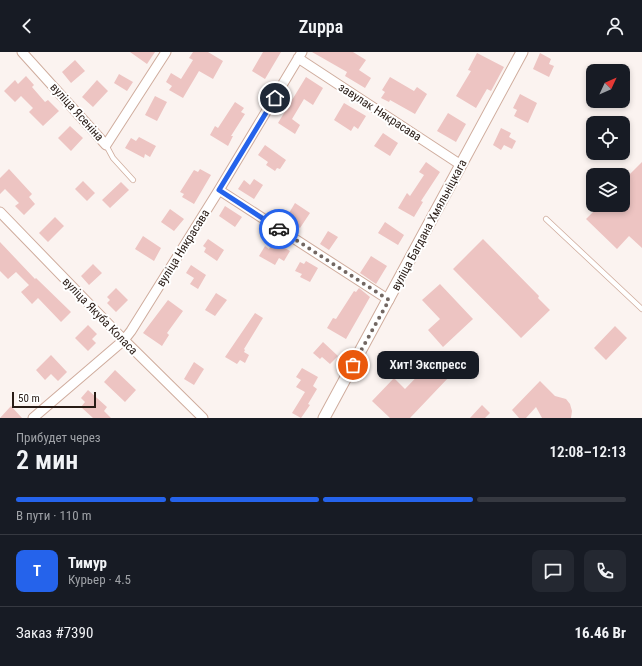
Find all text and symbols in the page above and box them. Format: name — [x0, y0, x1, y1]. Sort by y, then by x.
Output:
icon: back — [16, 15, 38, 37]
icon: person — [604, 15, 626, 37]
text: Zuppa — [299, 16, 343, 37]
north arrow — [586, 64, 630, 108]
map controls — [586, 64, 630, 212]
street label: вуліца Ясеніна — [47, 80, 107, 144]
street label: завулак Някрасава — [336, 80, 424, 144]
pin — [258, 81, 292, 115]
icon: home — [264, 87, 286, 109]
button: locate — [586, 116, 630, 160]
street label: вуліца Багдана Хмяльніцкага — [388, 157, 470, 293]
button: layers — [586, 168, 630, 212]
street label: вуліца Някрасава — [154, 207, 212, 289]
courier — [259, 209, 299, 249]
icon: car — [268, 218, 290, 240]
street label: вуліца Якуба Коласа — [60, 274, 141, 358]
pin — [336, 348, 370, 382]
callout: Хит! Экспресс — [377, 351, 479, 379]
icon: bag — [342, 354, 364, 376]
text: Хит! Экспресс — [390, 357, 466, 372]
scale bar — [12, 390, 96, 409]
text: 50 m — [18, 392, 40, 405]
text: Прибудет через — [16, 430, 101, 445]
text: 12:08–12:13 — [549, 443, 626, 461]
text: 2 мин — [16, 445, 78, 475]
text: В пути · 110 m — [16, 508, 91, 523]
button: chat — [532, 550, 574, 592]
button: phone — [584, 550, 626, 592]
text: Тимур — [68, 554, 107, 572]
text: Т — [33, 562, 41, 580]
text: Курьер · 4.5 — [68, 572, 131, 587]
text: Заказ #7390 — [16, 624, 93, 642]
text: 16.46 Br — [574, 624, 626, 642]

